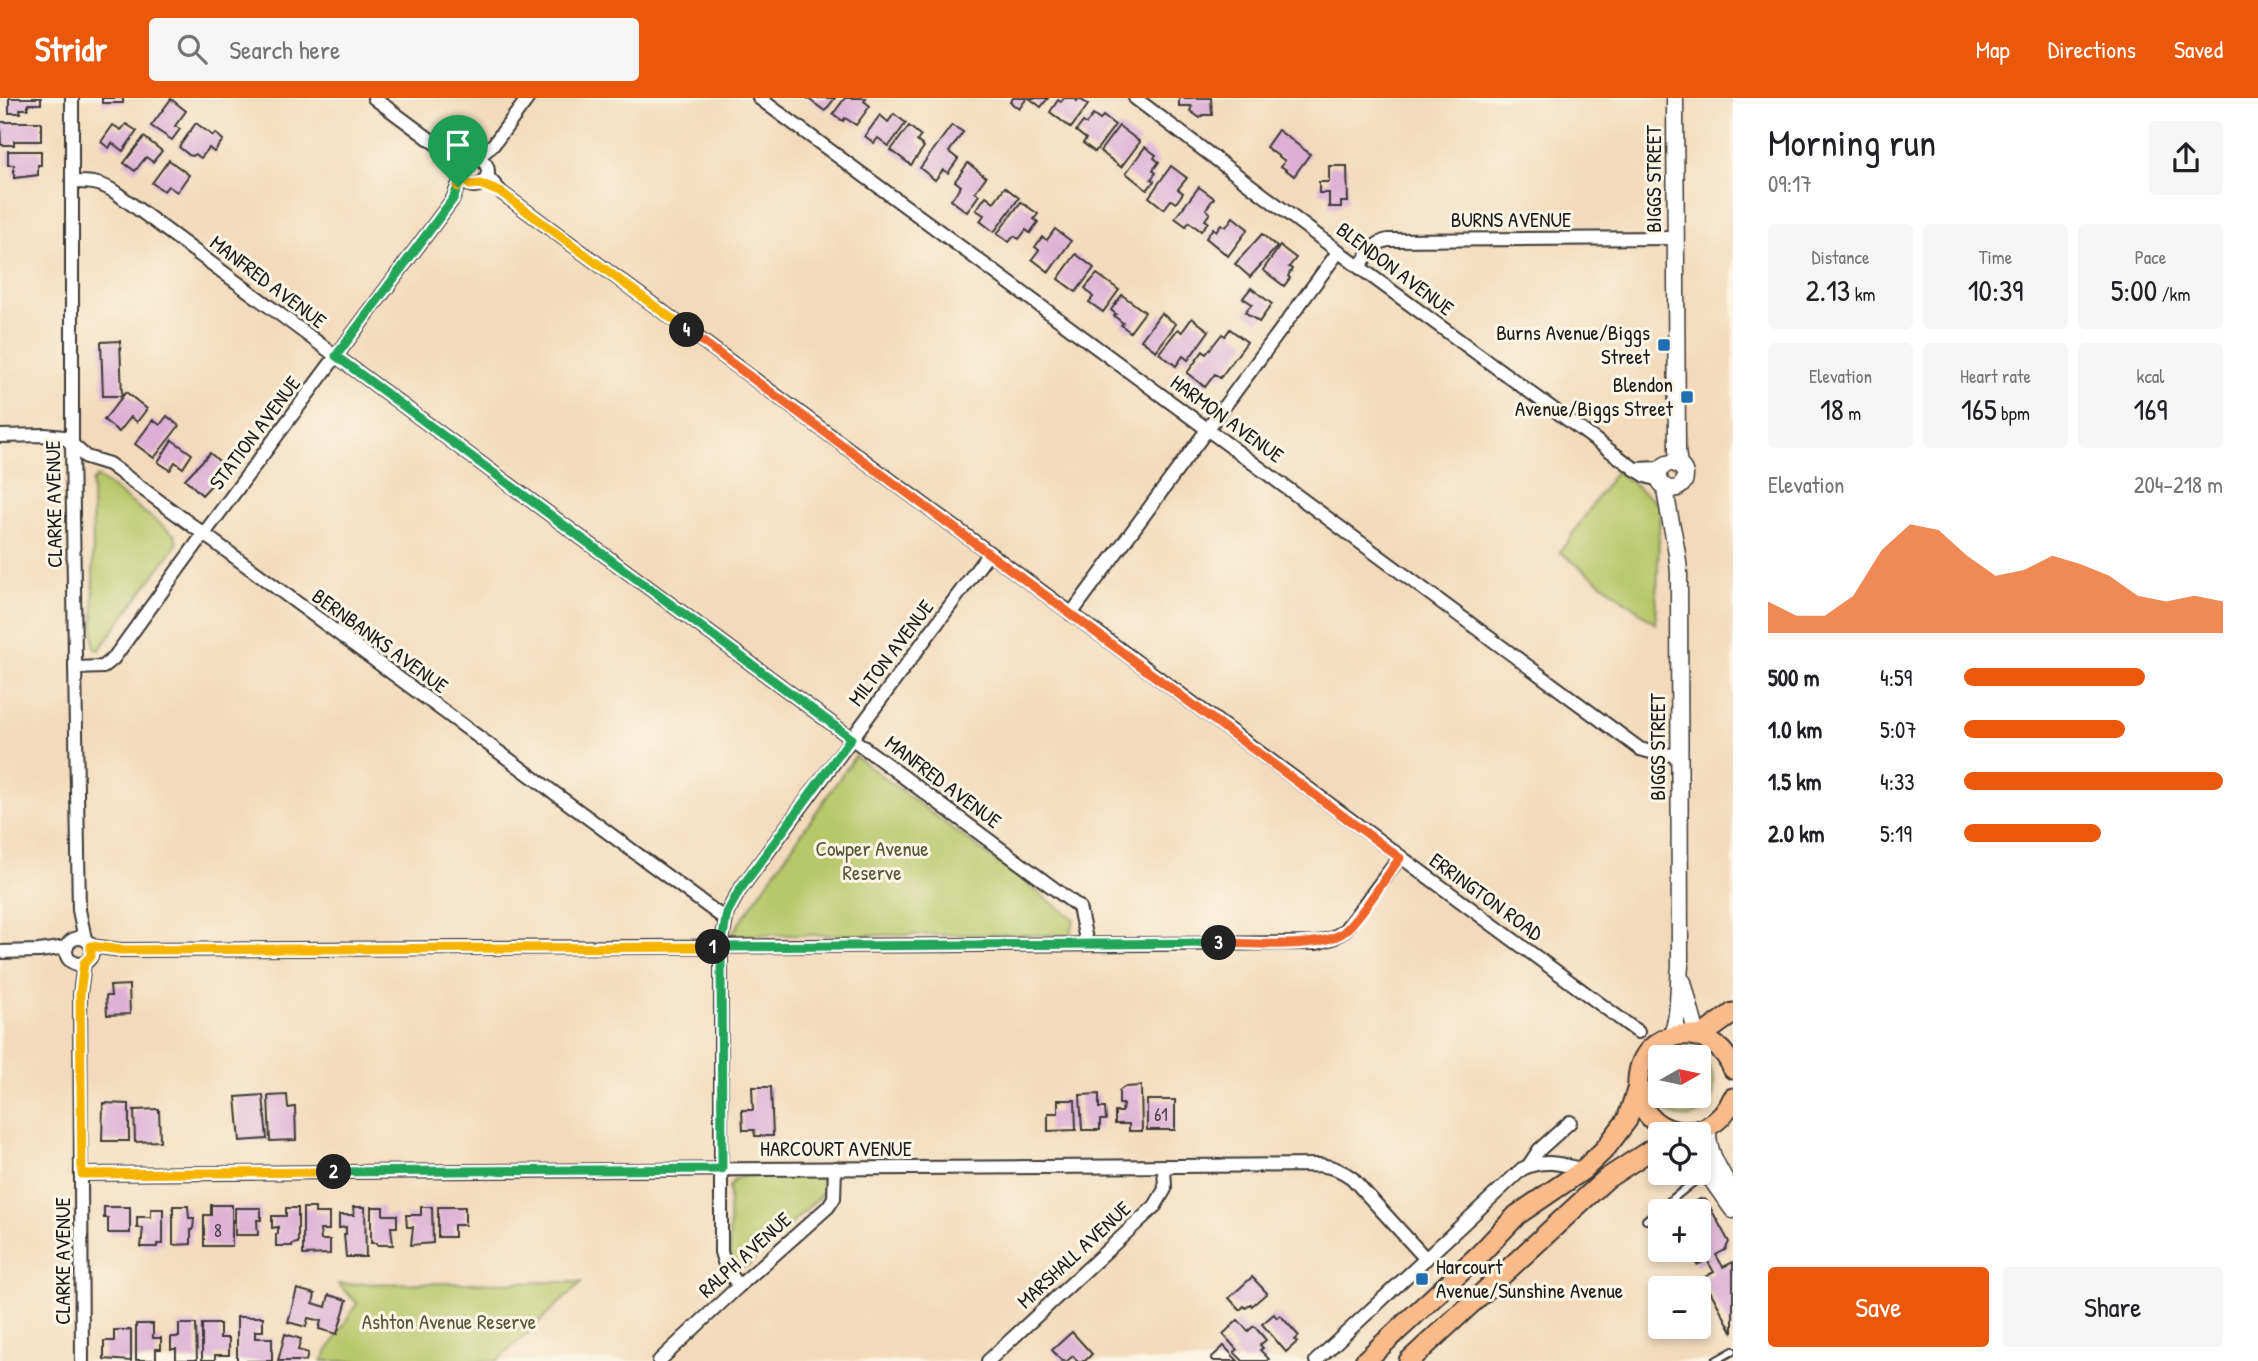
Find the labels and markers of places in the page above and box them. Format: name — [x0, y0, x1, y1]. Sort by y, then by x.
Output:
pin — [428, 115, 488, 187]
pin: 4 — [670, 313, 704, 348]
place label: Burns Avenue/Biggs Street — [1496, 318, 1651, 371]
marker: Burns Avenue/Biggs Street — [1656, 337, 1672, 353]
place label: Blendon Avenue/Biggs Street — [1515, 370, 1674, 423]
marker: Blendon Avenue/Biggs Street — [1679, 389, 1695, 405]
pin: 3 — [1202, 926, 1236, 960]
pin: 1 — [696, 930, 730, 964]
pin: 2 — [316, 1154, 352, 1190]
place label: Harcourt Avenue/Sunshine Avenue — [1436, 1252, 1623, 1305]
marker: Harcourt Avenue/Sunshine Avenue — [1414, 1271, 1430, 1287]

